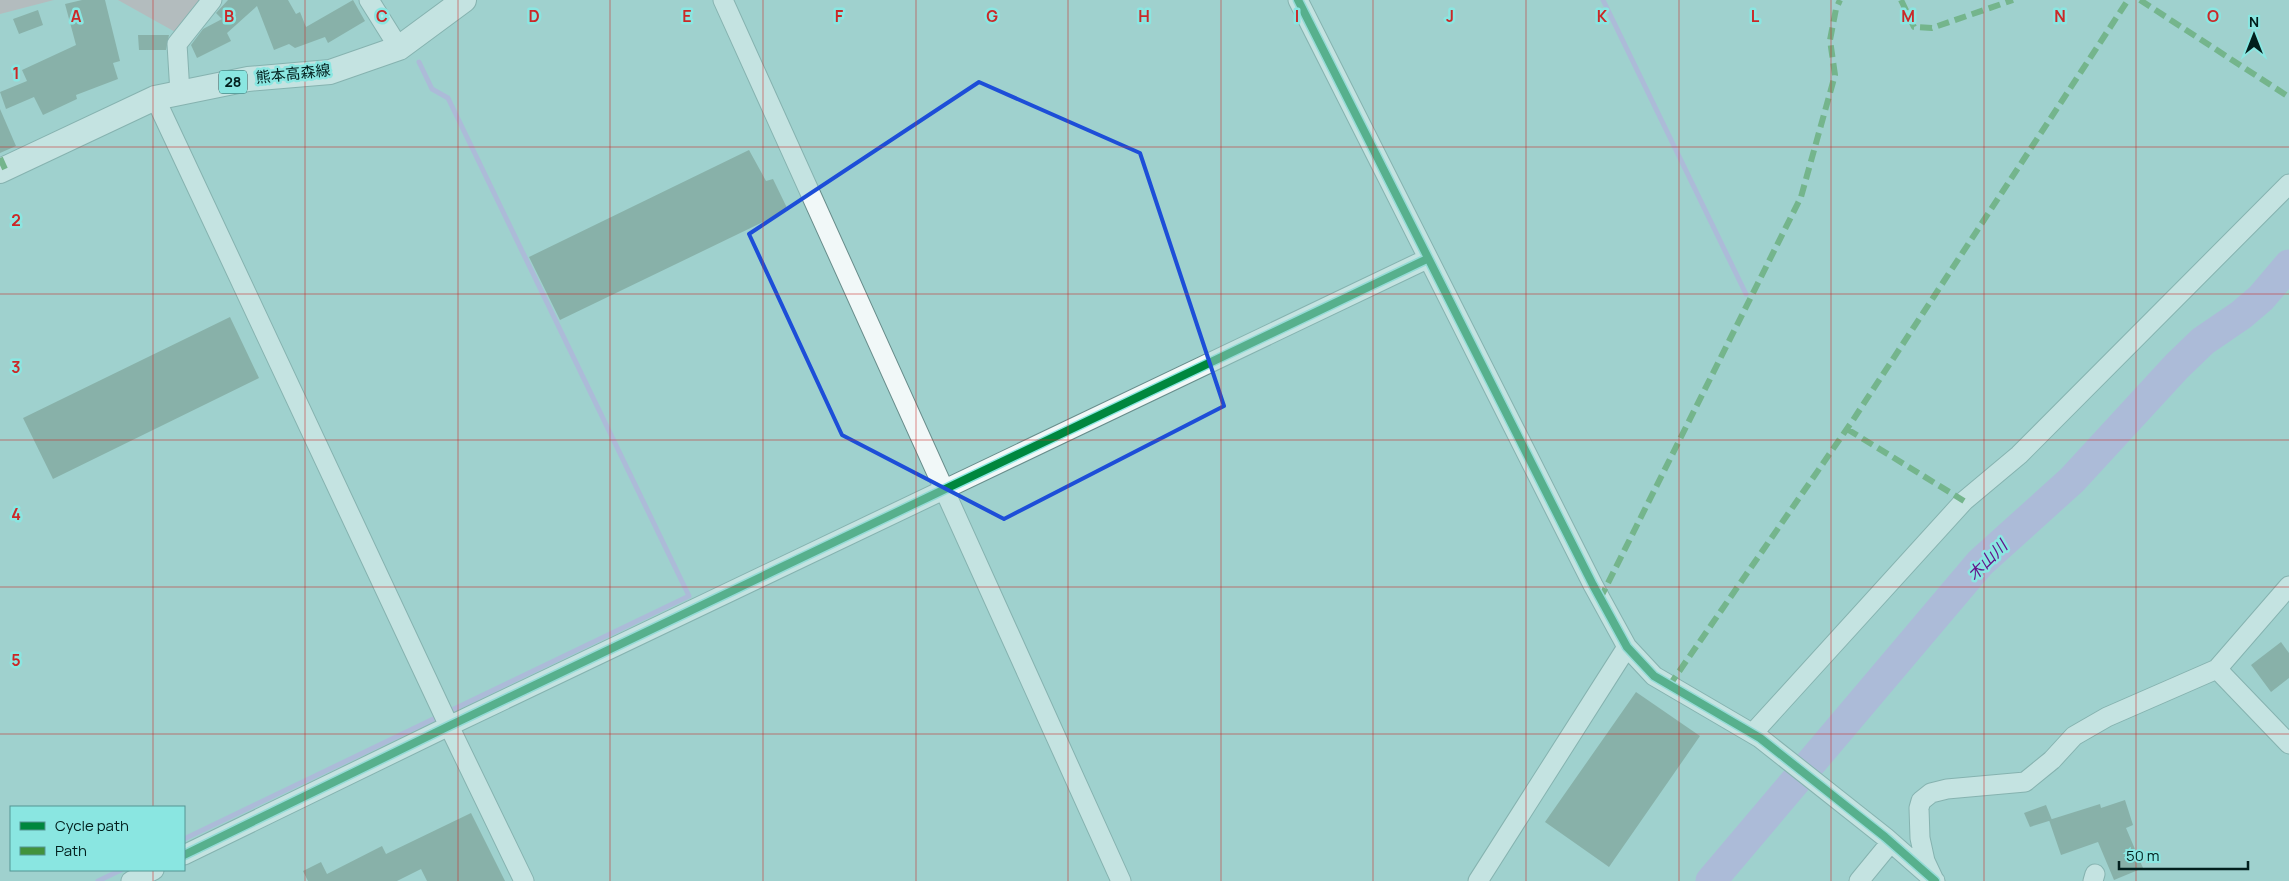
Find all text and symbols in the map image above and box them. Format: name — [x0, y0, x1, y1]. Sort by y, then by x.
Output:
text: A — [71, 5, 82, 27]
text: B — [224, 5, 234, 27]
text: C — [376, 5, 388, 27]
text: D — [528, 5, 540, 27]
text: E — [682, 5, 692, 27]
text: F — [835, 5, 844, 27]
text: G — [986, 5, 998, 27]
text: H — [1138, 5, 1150, 27]
text: I — [1295, 5, 1299, 27]
text: J — [1446, 5, 1454, 27]
text: K — [1597, 5, 1608, 27]
text: L — [1751, 5, 1760, 27]
text: M — [1901, 5, 1915, 27]
text: N — [2054, 5, 2066, 27]
text: O — [2207, 5, 2219, 27]
north arrow — [2229, 10, 2279, 60]
text: N — [2249, 12, 2259, 31]
street label: 熊本高森線 — [255, 59, 331, 88]
text: 1 — [12, 62, 20, 84]
road number: 28 — [219, 70, 247, 94]
text: 2 — [11, 209, 21, 231]
text: 3 — [11, 356, 21, 378]
text: 4 — [11, 503, 21, 525]
water label: 木山川 — [1962, 534, 2013, 585]
text: 5 — [11, 649, 21, 671]
legend — [10, 806, 185, 871]
text: Cycle path — [55, 815, 129, 836]
scale bar — [2119, 838, 2248, 870]
text: Path — [55, 840, 87, 861]
text: 50 m — [2126, 845, 2160, 866]

